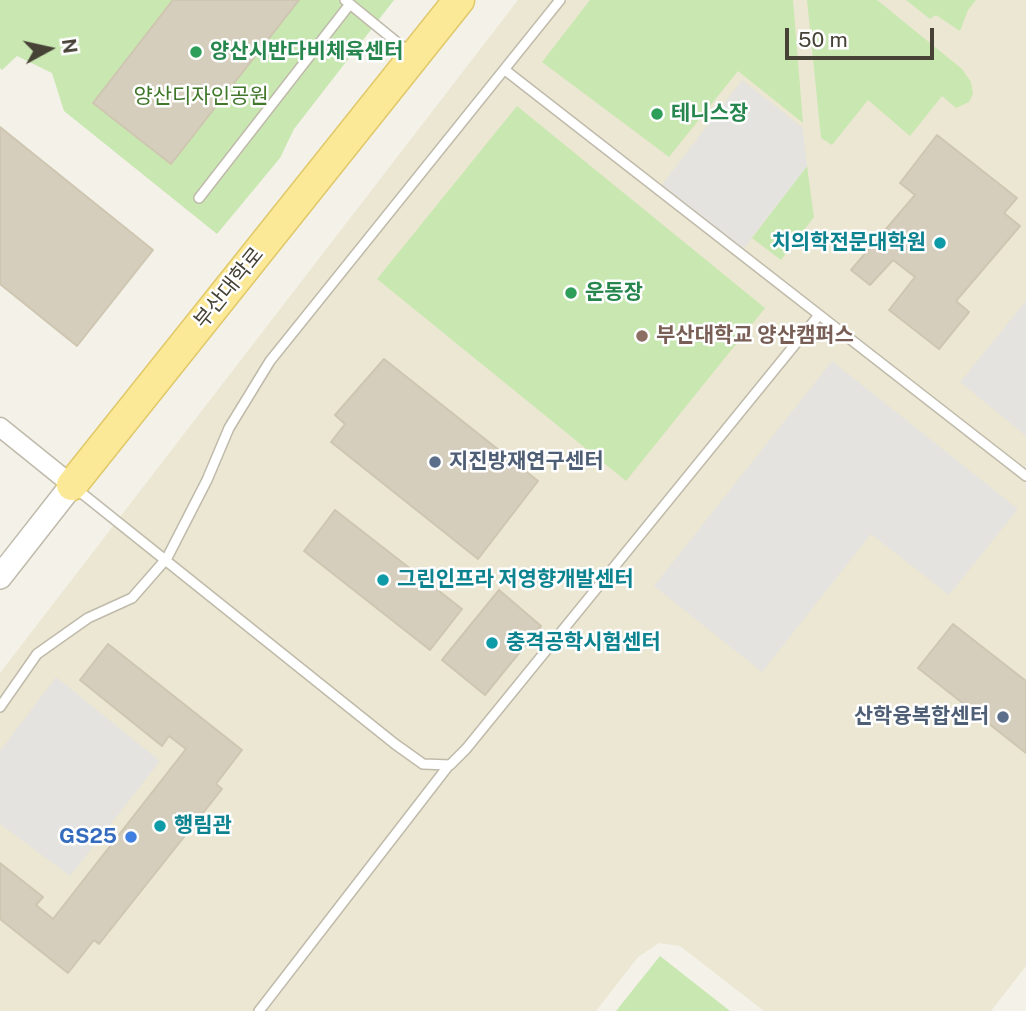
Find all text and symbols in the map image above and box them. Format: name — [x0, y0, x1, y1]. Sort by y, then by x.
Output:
north arrow — [14, 14, 84, 84]
scale bar — [788, 14, 937, 58]
text: 50 m — [798, 27, 848, 52]
text: N — [58, 37, 82, 55]
place label: 양산시반다비체육센터 — [210, 39, 403, 65]
marker: 양산시반다비체육센터 — [188, 44, 204, 60]
park label: 양산디자인공원 — [133, 84, 269, 110]
place label: 테니스장 — [671, 101, 748, 127]
marker: 테니스장 — [649, 106, 665, 122]
place label: 치의학전문대학원 — [771, 230, 926, 256]
marker: 치의학전문대학원 — [932, 235, 948, 251]
street label: 부산대학로 — [189, 243, 269, 333]
place label: 운동장 — [585, 280, 643, 306]
marker: 운동장 — [563, 285, 579, 301]
place label: 부산대학교 양산캠퍼스 — [656, 323, 854, 349]
marker: 부산대학교 양산캠퍼스 — [634, 328, 650, 344]
place label: 지진방재연구센터 — [449, 449, 604, 475]
marker: 지진방재연구센터 — [427, 454, 443, 470]
place label: 그린인프라 저영향개발센터 — [397, 567, 634, 593]
marker: 그린인프라 저영향개발센터 — [375, 572, 391, 588]
place label: 충격공학시험센터 — [506, 630, 661, 656]
marker: 충격공학시험센터 — [484, 635, 500, 651]
place label: 산학융복합센터 — [854, 704, 989, 730]
marker: 산학융복합센터 — [995, 709, 1011, 725]
place label: 행림관 — [174, 813, 232, 839]
marker: 행림관 — [152, 818, 168, 834]
place label: GS25 — [59, 824, 117, 850]
marker: GS25 — [123, 829, 139, 845]

